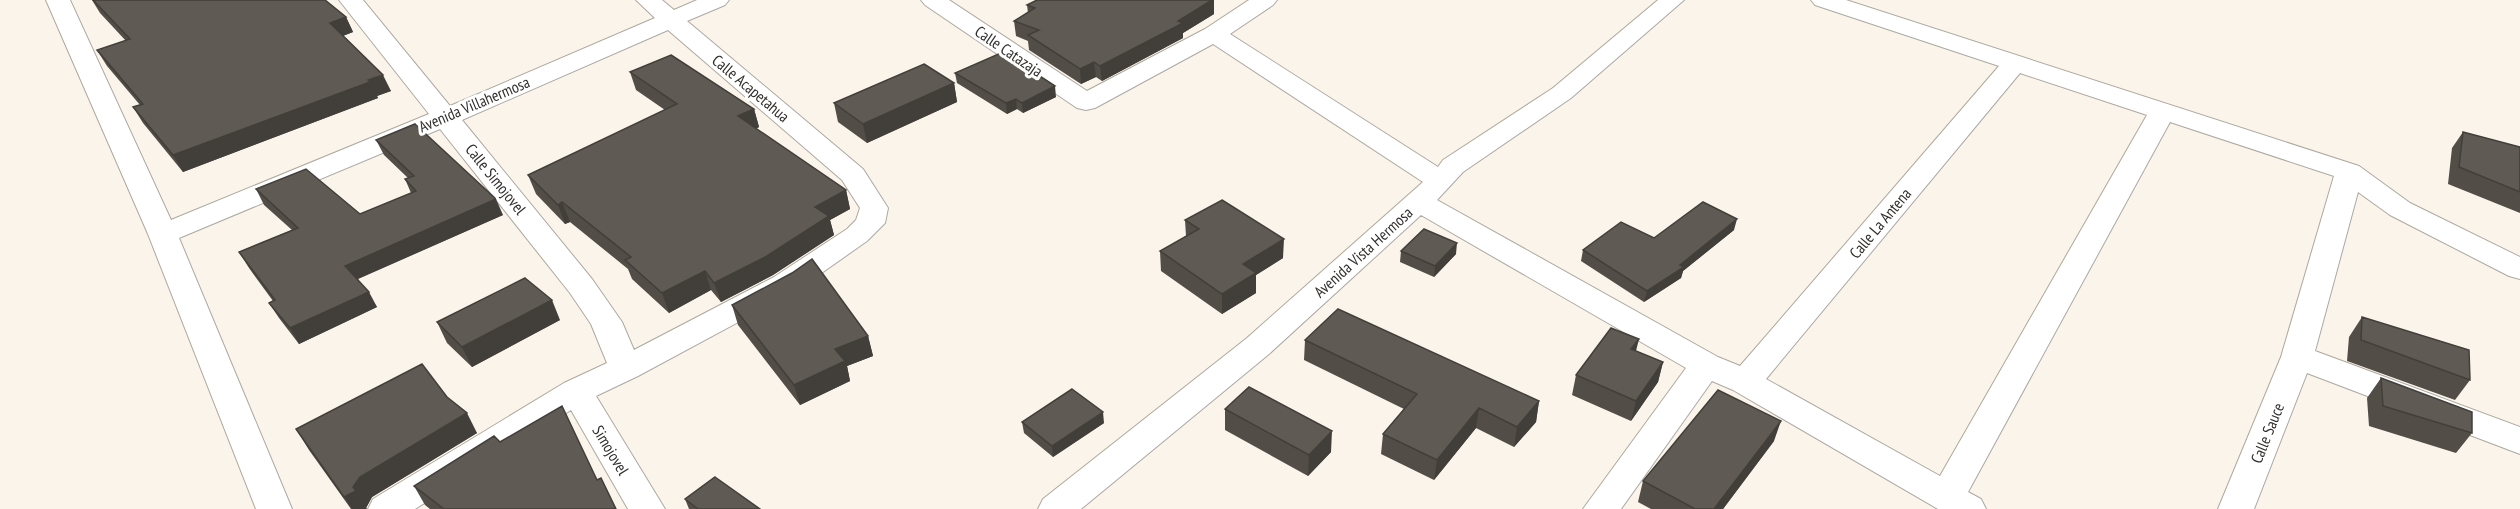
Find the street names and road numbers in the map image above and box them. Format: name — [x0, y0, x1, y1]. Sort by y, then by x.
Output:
street label: Calle Catazaja — [971, 21, 1047, 81]
street label: Calle Acapetahua — [708, 50, 794, 126]
street label: Avenida Villahermosa — [415, 72, 533, 136]
street label: Calle Simojovel — [461, 140, 531, 219]
street label: Calle La Antena — [1845, 184, 1915, 262]
street label: Avenida Vista Hermosa — [1310, 202, 1416, 302]
street label: Calle Sauce — [2246, 400, 2288, 466]
street label: Simojovel — [588, 422, 634, 479]

